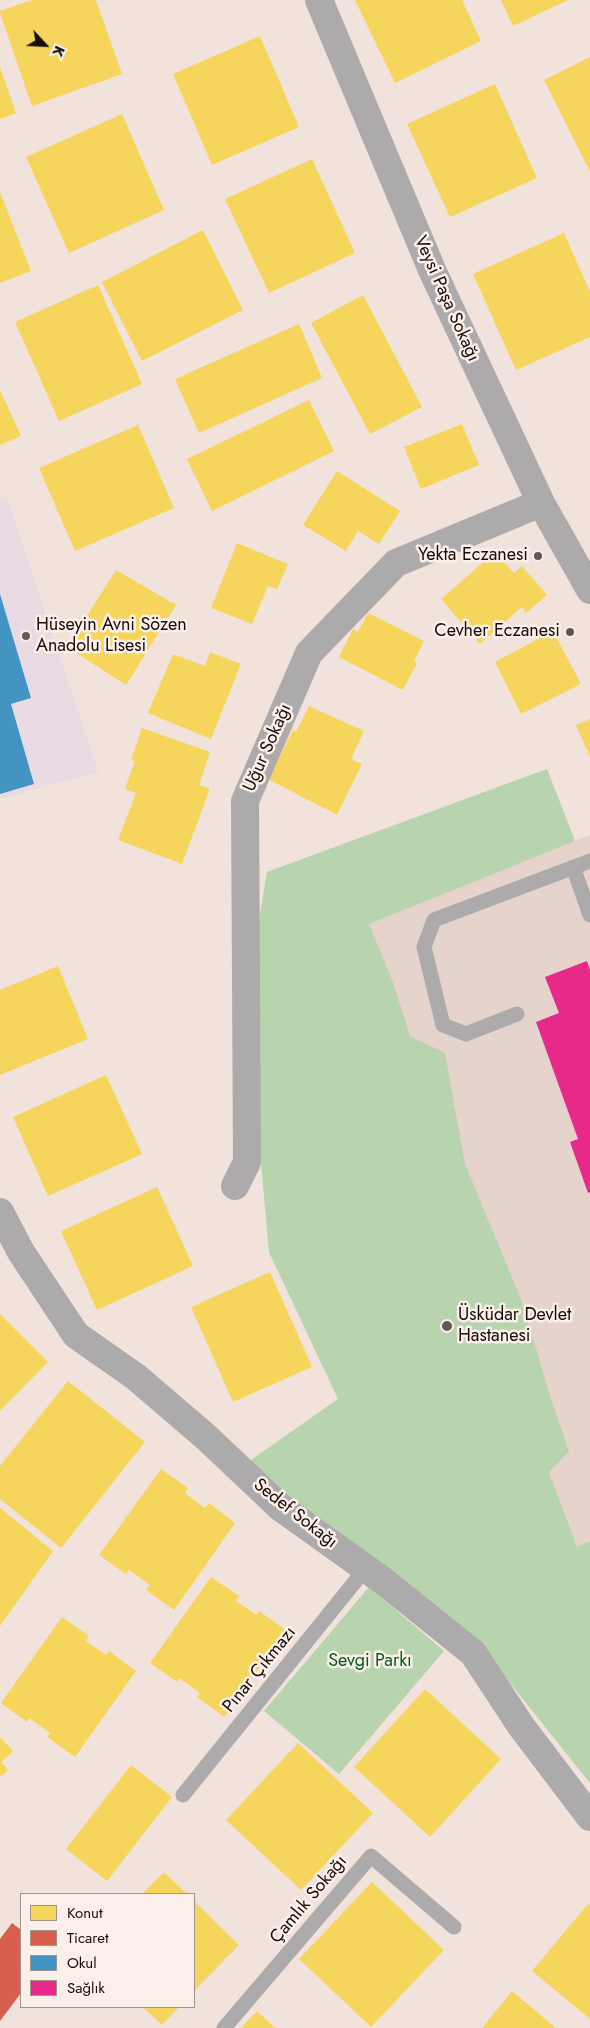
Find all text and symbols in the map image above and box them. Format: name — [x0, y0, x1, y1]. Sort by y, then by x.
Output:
north arrow — [20, 20, 70, 70]
text: K — [47, 43, 70, 60]
street label: Veysi Paşa Sokağı — [409, 233, 483, 365]
place label: Yekta Eczanesi — [418, 545, 528, 567]
marker: Yekta Eczanesi — [532, 550, 544, 562]
place label: Hüseyin Avni Sözen Anadolu Lisesi — [36, 615, 187, 658]
place label: Cevher Eczanesi — [434, 621, 560, 643]
marker: Cevher Eczanesi — [564, 626, 576, 638]
marker: Hüseyin Avni Sözen Anadolu Lisesi — [20, 630, 32, 642]
street label: Uğur Sokağı — [239, 701, 297, 795]
place label: Üsküdar Devlet Hastanesi — [458, 1305, 571, 1348]
marker: Üsküdar Devlet Hastanesi — [440, 1319, 454, 1333]
street label: Sedef Sokağı — [249, 1475, 341, 1553]
street label: Pınar Çıkmazı — [219, 1623, 301, 1717]
park label: Sevgi Parkı — [328, 1651, 412, 1673]
street label: Çamlık Sokağı — [266, 1852, 352, 1948]
legend — [20, 1893, 195, 2008]
text: Konut — [67, 1902, 103, 1924]
text: Ticaret — [67, 1927, 109, 1949]
text: Okul — [67, 1952, 97, 1974]
text: Sağlık — [67, 1977, 105, 1999]

